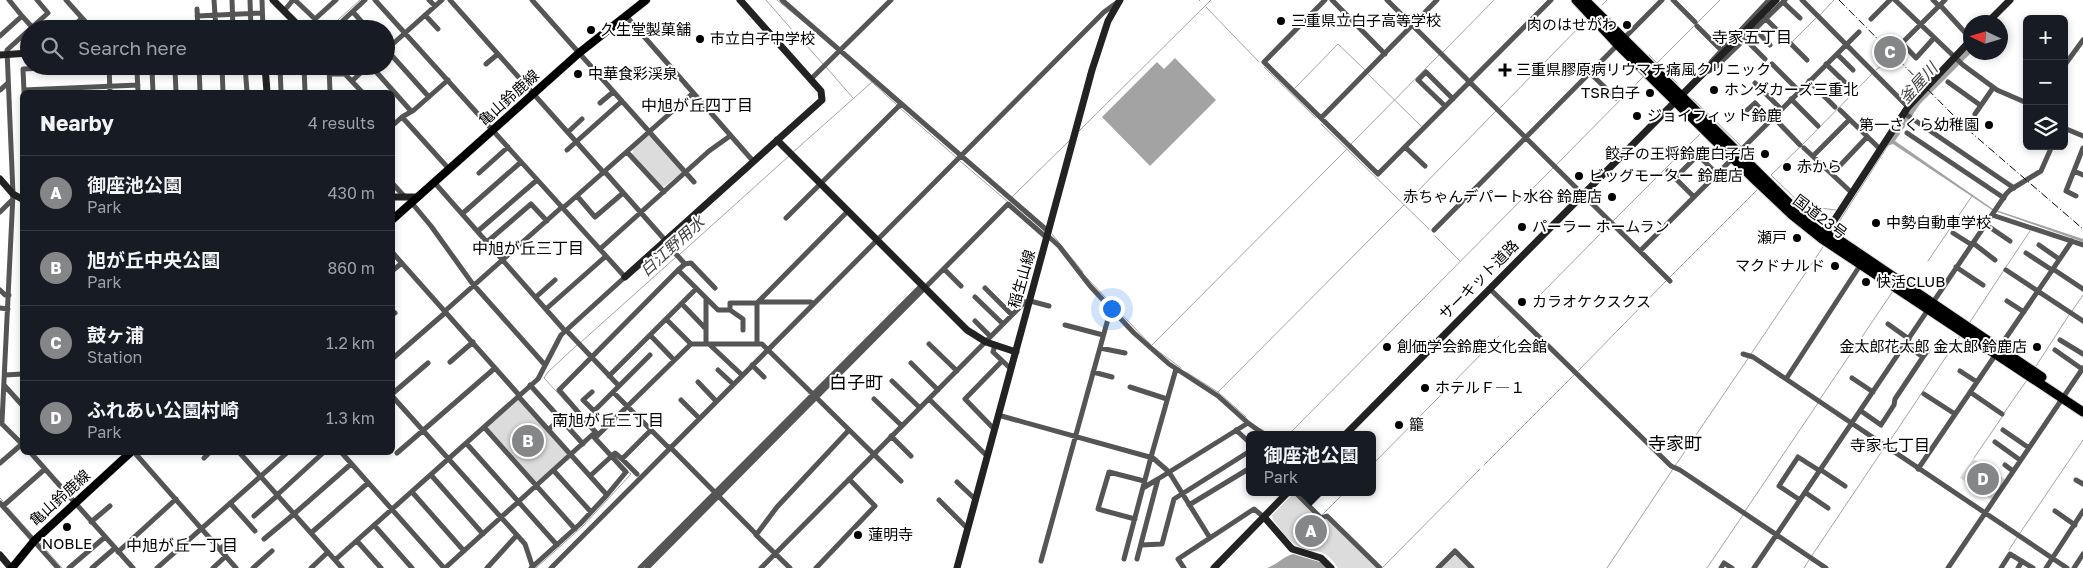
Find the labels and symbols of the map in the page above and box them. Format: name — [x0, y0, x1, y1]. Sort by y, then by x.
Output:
place label: 三重県立白子高等学校 — [1291, 11, 1441, 29]
marker: 三重県立白子高等学校 — [1275, 15, 1287, 27]
place label: 肉のはせがわ — [1527, 15, 1617, 33]
north arrow — [1963, 15, 2008, 60]
marker: 肉のはせがわ — [1621, 19, 1633, 31]
place label: 久生堂製菓舗 — [601, 20, 691, 38]
marker: 久生堂製菓舗 — [585, 24, 597, 36]
district label: 寺家五丁目 — [1712, 27, 1792, 47]
place label: 市立白子中学校 — [710, 29, 815, 47]
marker: 市立白子中学校 — [694, 33, 706, 45]
pin: C — [1874, 33, 1906, 71]
water label: 釜屋川 — [1895, 57, 1943, 108]
place label: 三重県膠原病リウマチ痛風クリニック — [1516, 60, 1771, 78]
marker: 三重県膠原病リウマチ痛風クリニック — [1498, 63, 1512, 77]
place label: 中華食彩渓泉 — [588, 64, 678, 82]
street label: 亀山鈴鹿線 — [474, 65, 542, 129]
marker: 中華食彩渓泉 — [572, 68, 584, 80]
place label: ホンダカーズ三重北 — [1724, 80, 1858, 98]
place label: TSR白子 — [1581, 83, 1640, 101]
marker: ホンダカーズ三重北 — [1708, 84, 1720, 96]
marker: TSR白子 — [1644, 87, 1656, 99]
district label: 中旭が丘四丁目 — [641, 95, 753, 115]
place label: ジョイフィット鈴鹿 — [1647, 106, 1782, 124]
marker: ジョイフィット鈴鹿 — [1631, 110, 1643, 122]
place label: 第一さくら幼稚園 — [1859, 115, 1979, 133]
marker: 第一さくら幼稚園 — [1983, 119, 1995, 131]
place label: 餃子の王将鈴鹿白子店 — [1605, 144, 1755, 162]
marker: 餃子の王将鈴鹿白子店 — [1759, 148, 1771, 160]
place label: 赤から — [1797, 157, 1842, 175]
marker: 赤から — [1781, 161, 1793, 173]
place label: ビッグモーター 鈴鹿店 — [1589, 166, 1743, 184]
marker: ビッグモーター 鈴鹿店 — [1573, 170, 1585, 182]
place label: 赤ちゃんデパート水谷 鈴鹿店 — [1403, 187, 1602, 205]
street label: 国道23号 — [1790, 190, 1851, 242]
marker: 赤ちゃんデパート水谷 鈴鹿店 — [1606, 191, 1618, 203]
water label: 白江野用水 — [636, 210, 710, 280]
place label: 中勢自動車学校 — [1886, 213, 1991, 231]
place label: パーラー ホームラン — [1532, 217, 1670, 235]
marker: 中勢自動車学校 — [1870, 217, 1882, 229]
marker: パーラー ホームラン — [1516, 221, 1528, 233]
place label: 瀬戸 — [1757, 228, 1787, 246]
marker: 瀬戸 — [1791, 232, 1803, 244]
street label: サーキット道路 — [1435, 236, 1522, 323]
district label: 中旭が丘三丁目 — [472, 238, 584, 258]
street label: 稲生山線 — [1004, 247, 1038, 310]
place label: マクドナルド — [1735, 256, 1825, 274]
marker: マクドナルド — [1829, 260, 1841, 272]
place label: 快活CLUB — [1876, 272, 1945, 290]
marker: 快活CLUB — [1860, 276, 1872, 288]
place label: カラオケクスクス — [1532, 292, 1651, 310]
your location — [1099, 296, 1125, 322]
marker: カラオケクスクス — [1516, 296, 1528, 308]
place label: 創価学会鈴鹿文化会館 — [1397, 337, 1547, 355]
place label: 金太郎花太郎 金太郎 鈴鹿店 — [1839, 337, 2027, 355]
marker: 創価学会鈴鹿文化会館 — [1381, 341, 1393, 353]
marker: 金太郎花太郎 金太郎 鈴鹿店 — [2031, 341, 2043, 353]
district label: 白子町 — [829, 371, 883, 393]
place label: ホテルＦ―１ — [1435, 378, 1525, 396]
marker: ホテルＦ―１ — [1419, 382, 1431, 394]
district label: 南旭が丘三丁目 — [552, 410, 664, 430]
place label: 籠 — [1409, 415, 1424, 433]
marker: 籠 — [1393, 419, 1405, 431]
pin: B — [512, 422, 544, 460]
district label: 寺家町 — [1648, 432, 1702, 454]
district label: 寺家七丁目 — [1850, 435, 1930, 455]
pin: D — [1967, 460, 1999, 498]
street label: 亀山鈴鹿線 — [25, 465, 93, 529]
pin: A — [1295, 512, 1327, 550]
marker: NOBLE — [61, 521, 73, 533]
place label: 蓮明寺 — [868, 525, 913, 543]
marker: 蓮明寺 — [852, 529, 864, 541]
place label: NOBLE — [42, 534, 92, 552]
district label: 中旭が丘一丁目 — [126, 535, 238, 555]

